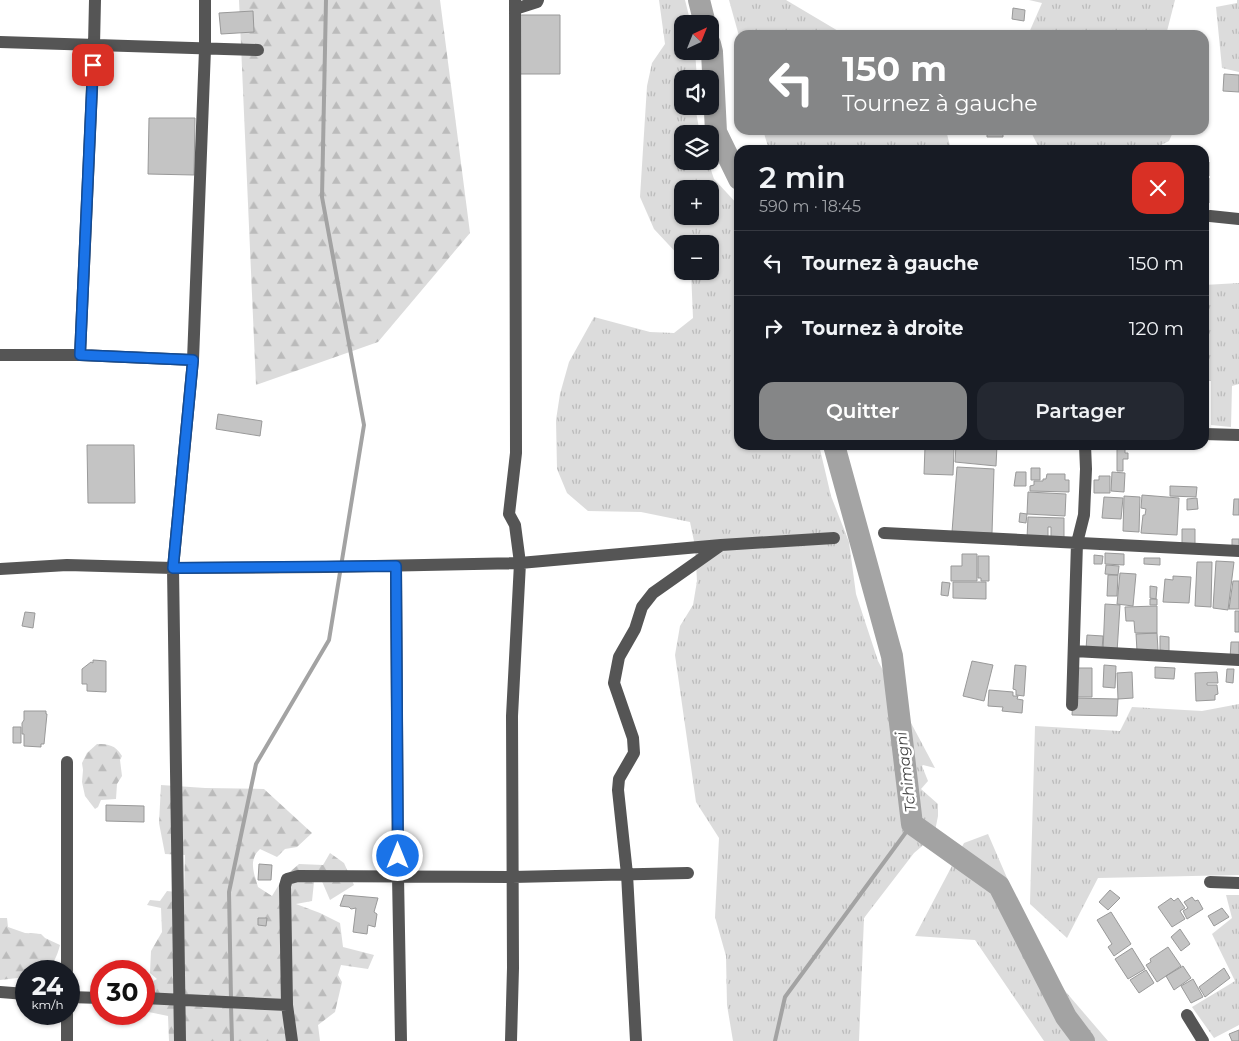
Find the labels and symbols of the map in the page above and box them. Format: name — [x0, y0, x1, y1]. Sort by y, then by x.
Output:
north arrow — [674, 15, 719, 60]
pin — [72, 44, 114, 86]
water label: Tchimagni — [891, 730, 920, 813]
position arrow — [371, 829, 423, 881]
speed limit sign: 30 — [90, 960, 155, 1025]

